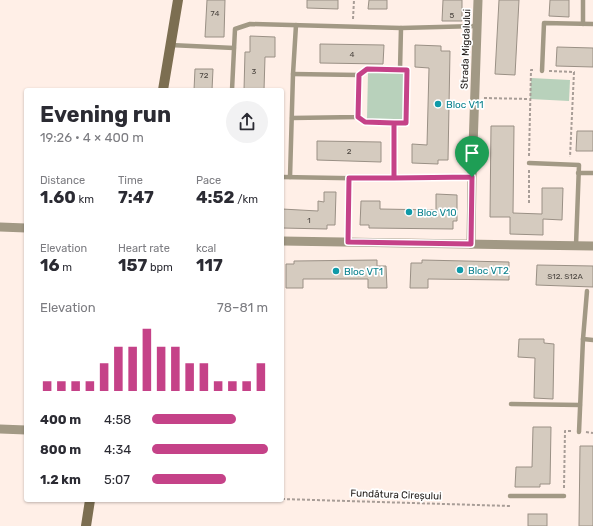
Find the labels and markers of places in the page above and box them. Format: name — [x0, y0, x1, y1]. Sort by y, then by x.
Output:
marker: Bloc V11 — [433, 99, 443, 109]
place label: Bloc V11 — [446, 99, 484, 111]
pin — [455, 136, 489, 177]
marker: Bloc V10 — [404, 207, 414, 217]
place label: Bloc V10 — [417, 207, 457, 219]
marker: Bloc VT2 — [455, 265, 465, 275]
place label: Bloc VT2 — [468, 265, 509, 277]
marker: Bloc VT1 — [331, 266, 341, 276]
place label: Bloc VT1 — [344, 266, 383, 278]

